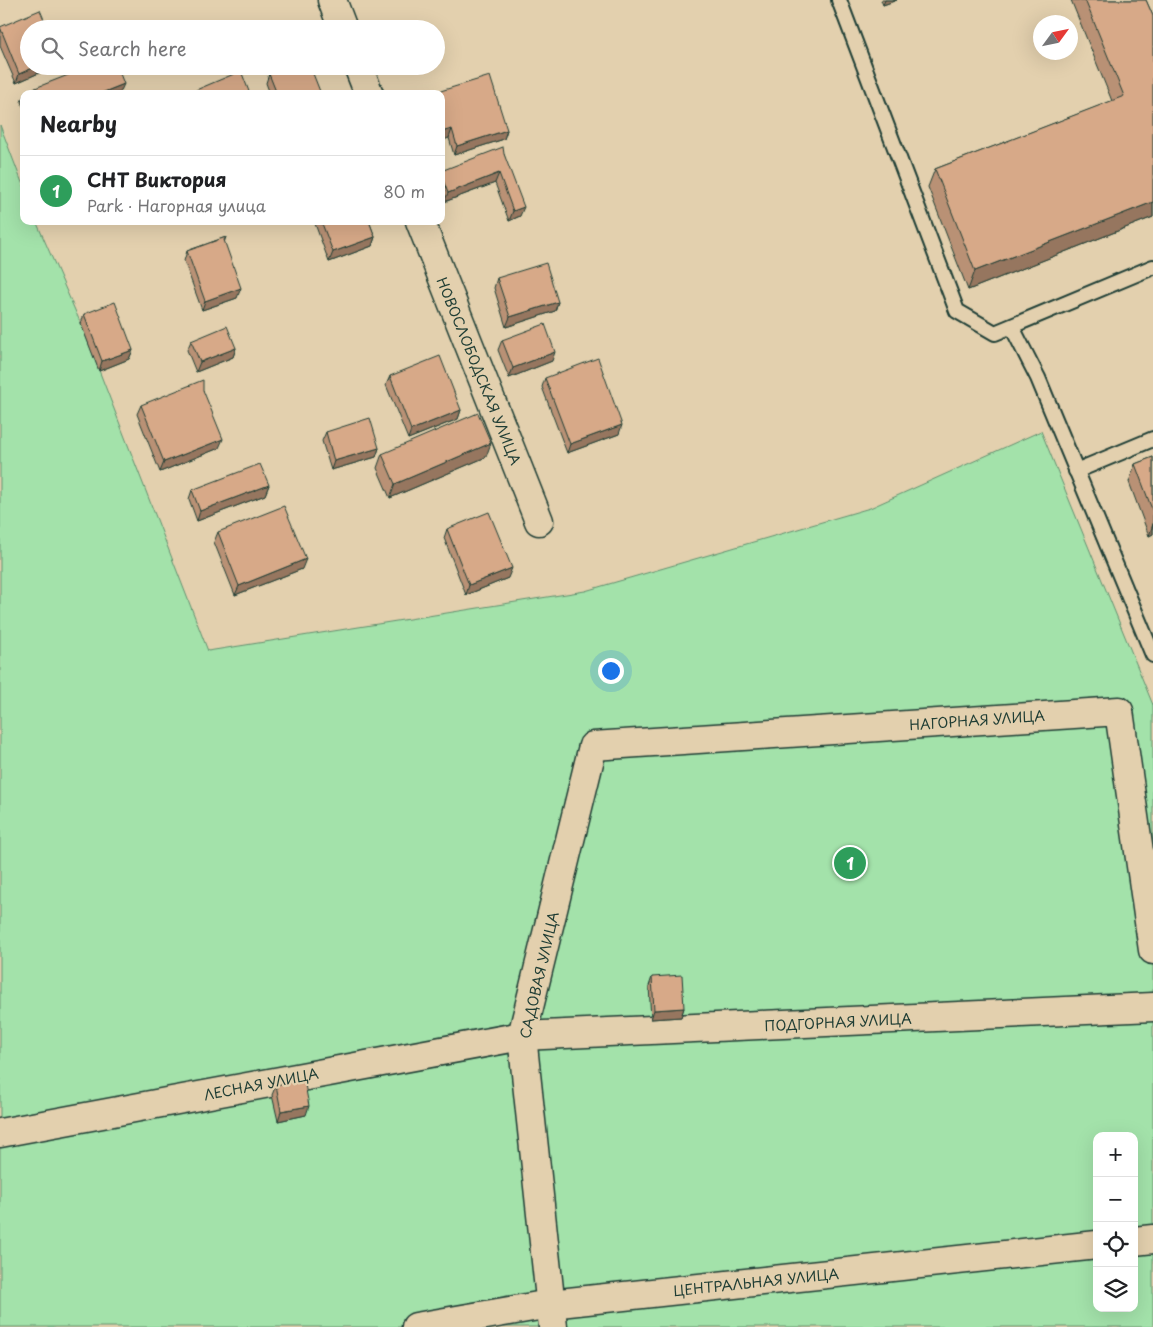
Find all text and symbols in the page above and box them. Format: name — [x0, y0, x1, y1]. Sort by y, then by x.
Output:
north arrow — [1033, 15, 1078, 60]
search box — [20, 20, 445, 75]
icon: search — [38, 34, 66, 62]
text: Search here — [78, 34, 187, 62]
text: Nearby — [40, 107, 117, 139]
text: СНТ Виктория — [87, 165, 226, 193]
text: 1 — [52, 179, 60, 203]
text: 80 m — [383, 179, 425, 203]
text: Park · Нагорная улица — [87, 193, 266, 217]
street label: НОВОСЛОБОДСКАЯ УЛИЦА — [432, 274, 526, 468]
your location — [598, 658, 624, 684]
street label: НАГОРНАЯ УЛИЦА — [909, 705, 1046, 735]
pin: 1 — [834, 844, 866, 882]
street label: САДОВАЯ УЛИЦА — [514, 909, 564, 1041]
street label: ПОДГОРНАЯ УЛИЦА — [764, 1008, 912, 1036]
street label: ЛЕСНАЯ УЛИЦА — [202, 1063, 320, 1105]
map controls — [1093, 1132, 1138, 1312]
button: + — [1093, 1132, 1138, 1177]
button: − — [1093, 1177, 1138, 1222]
button: locate — [1093, 1222, 1138, 1267]
street label: ЦЕНТРАЛЬНАЯ УЛИЦА — [672, 1263, 840, 1301]
button: layers — [1093, 1267, 1138, 1312]

